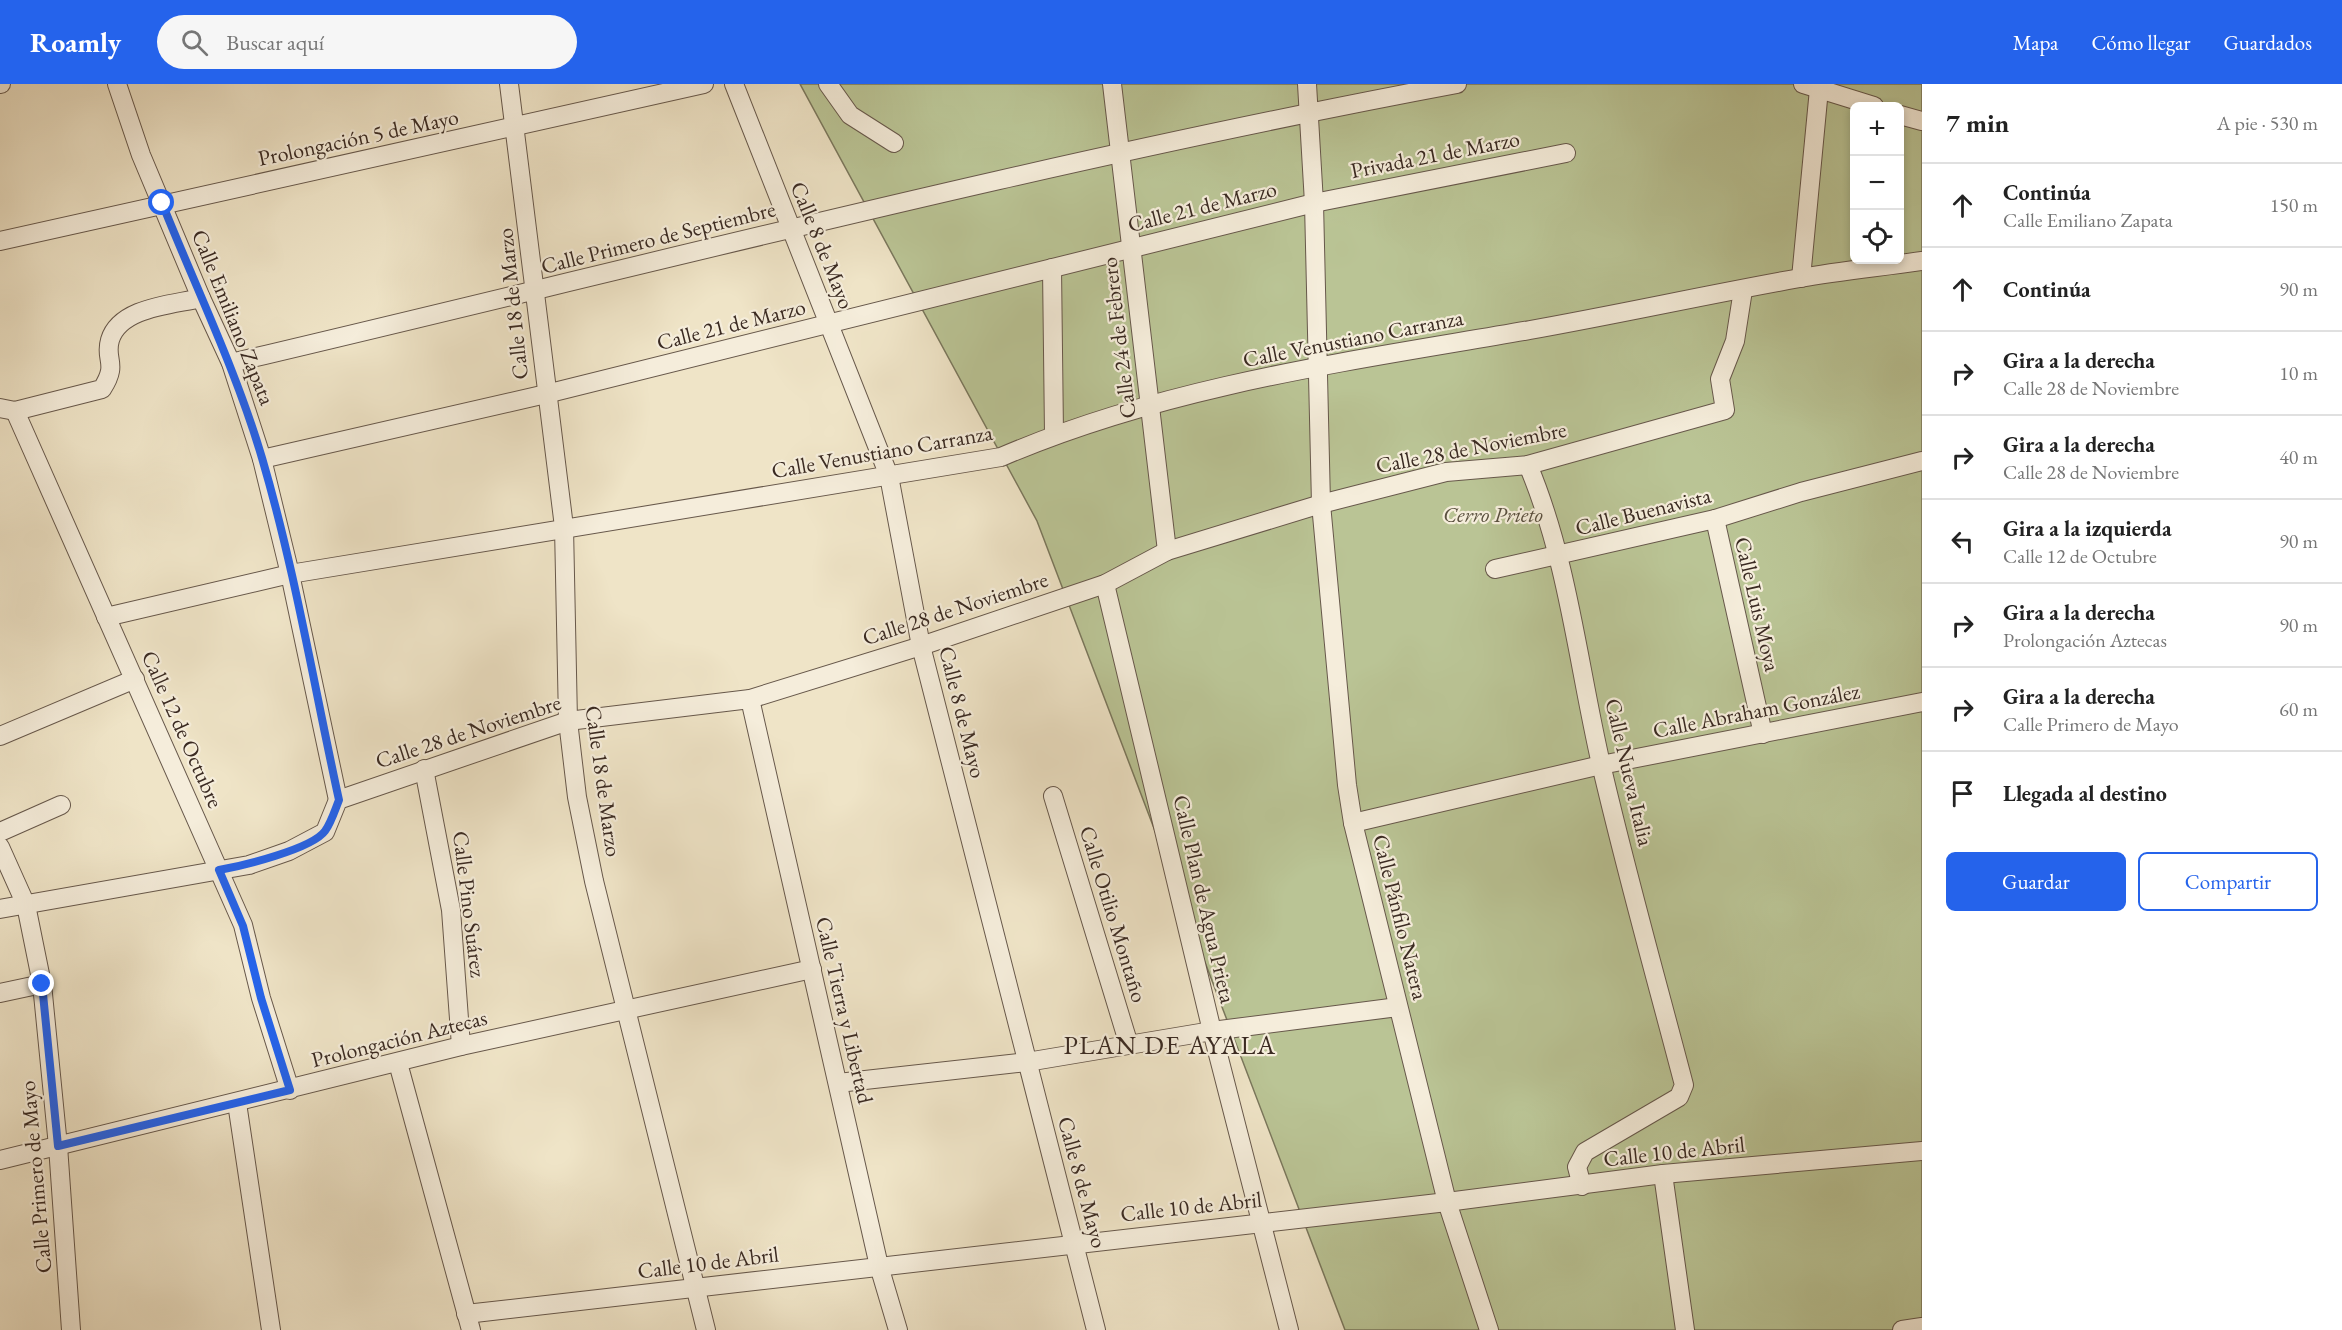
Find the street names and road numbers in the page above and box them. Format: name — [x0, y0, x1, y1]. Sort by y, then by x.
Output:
street label: Prolongación 5 de Mayo — [255, 102, 461, 173]
street label: Privada 21 de Marzo — [1348, 124, 1522, 185]
street label: Calle 21 de Marzo — [1125, 174, 1280, 239]
street label: Calle 8 de Mayo — [784, 177, 861, 313]
street label: Calle Primero de Septiembre — [538, 194, 779, 281]
street label: Calle Emiliano Zapata — [185, 225, 282, 409]
street label: Calle 18 de Marzo — [490, 227, 535, 381]
street label: Calle 24 de Febrero — [1094, 256, 1143, 420]
street label: Calle 21 de Marzo — [654, 292, 809, 357]
street label: Calle Venustiano Carranza — [1240, 303, 1466, 374]
street label: Calle 28 de Noviembre — [1373, 415, 1569, 480]
street label: Calle Venustiano Carranza — [769, 418, 995, 485]
street label: Calle Buenavista — [1572, 481, 1714, 542]
street label: Calle Luis Moya — [1728, 534, 1787, 674]
street label: Calle 28 de Noviembre — [859, 565, 1052, 652]
street label: Calle 8 de Mayo — [932, 643, 993, 781]
street label: Calle 12 de Octubre — [135, 646, 230, 813]
street label: Calle Abraham González — [1650, 676, 1863, 745]
street label: Calle 28 de Noviembre — [372, 688, 565, 775]
street label: Calle Nueva Italia — [1598, 695, 1661, 849]
street label: Calle 18 de Marzo — [579, 704, 628, 859]
street label: Calle Plan de Agua Prieta — [1166, 792, 1243, 1006]
street label: Calle Otilio Montaño — [1073, 822, 1154, 1006]
street label: Calle Pino Suárez — [446, 829, 493, 980]
street label: Calle Pánfilo Natera — [1366, 832, 1435, 1003]
street label: Calle Tierra y Libertad — [809, 914, 880, 1107]
street label: Prolongación Aztecas — [308, 1003, 490, 1074]
street label: Calle Primero de Mayo — [13, 1079, 58, 1274]
street label: Calle 8 de Mayo — [1051, 1113, 1114, 1251]
street label: Calle 10 de Abril — [1602, 1130, 1746, 1173]
street label: Calle 10 de Abril — [1119, 1185, 1263, 1228]
street label: Calle 10 de Abril — [636, 1239, 780, 1286]

